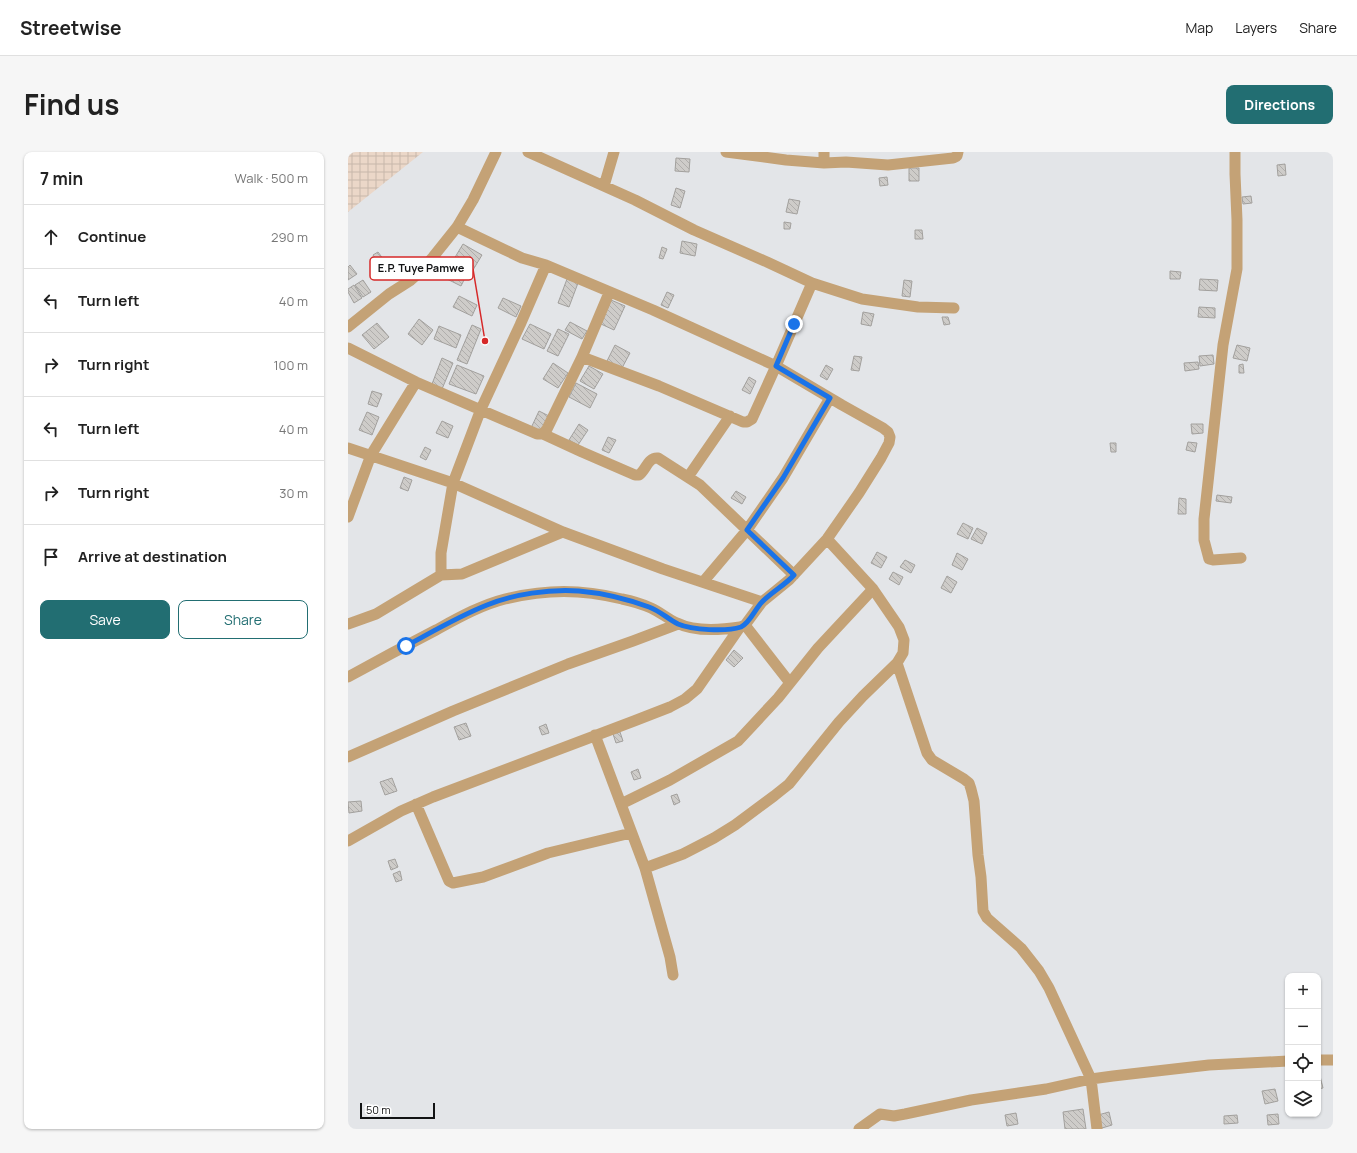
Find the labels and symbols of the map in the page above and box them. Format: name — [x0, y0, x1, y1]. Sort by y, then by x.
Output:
callout: E.P. Tuye Pamwe — [370, 257, 473, 280]
text: E.P. Tuye Pamwe — [378, 260, 465, 275]
route end — [785, 315, 803, 333]
route start — [397, 637, 415, 655]
scale bar — [360, 1101, 435, 1120]

